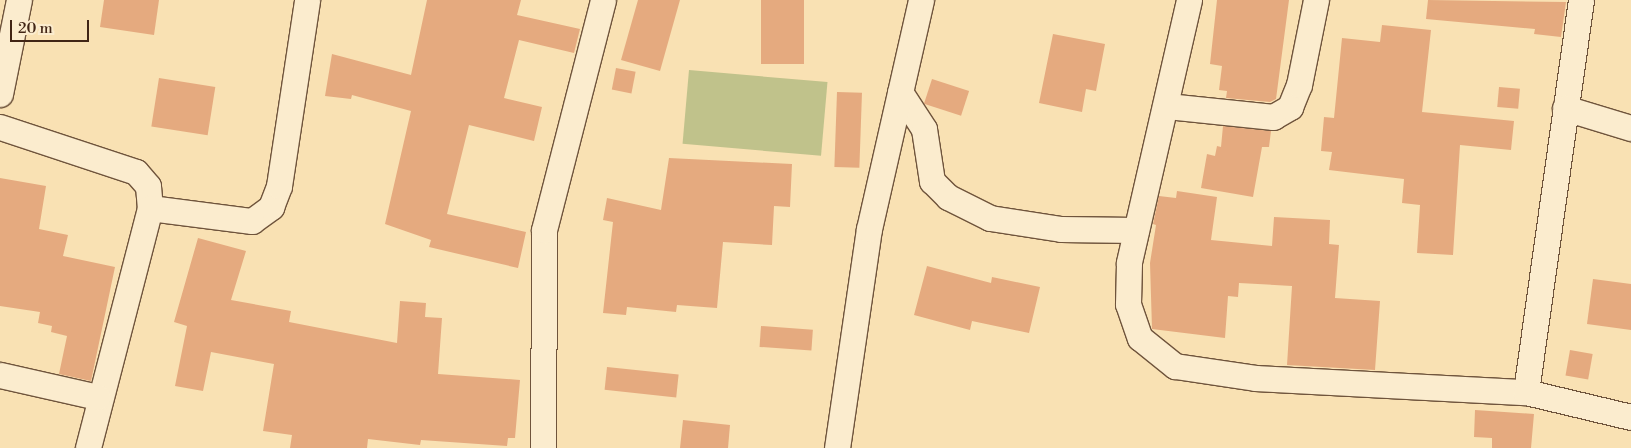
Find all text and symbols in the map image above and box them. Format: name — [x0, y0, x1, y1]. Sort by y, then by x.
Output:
scale bar — [12, 10, 91, 42]
text: 20 m — [18, 19, 53, 38]

